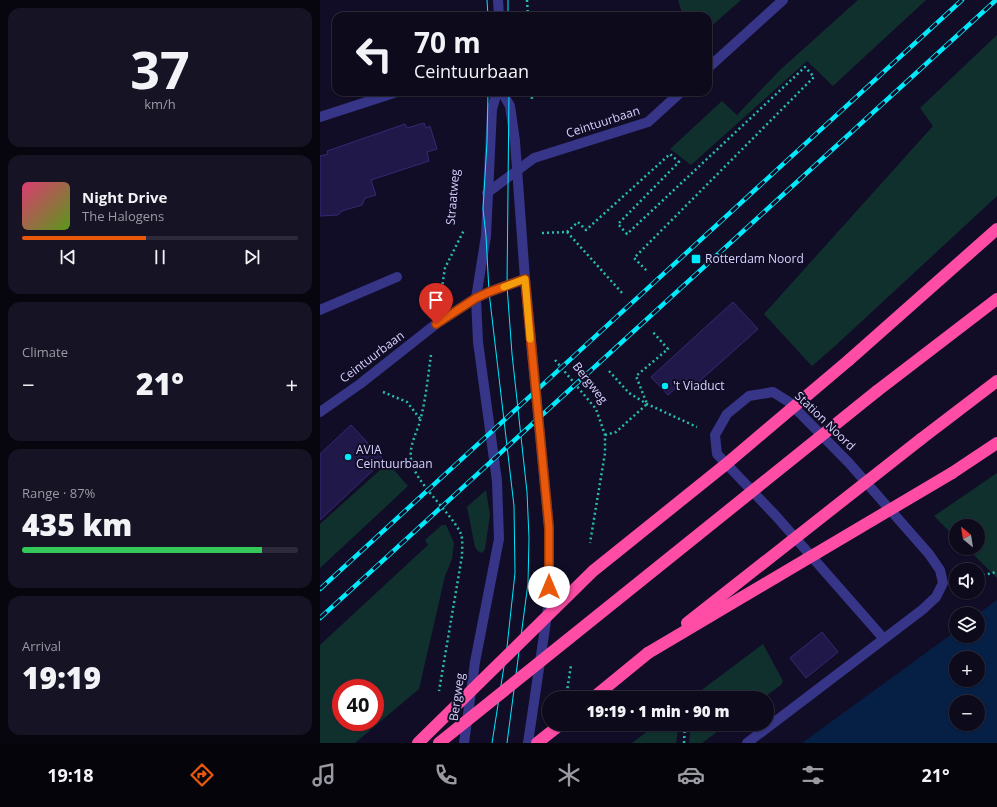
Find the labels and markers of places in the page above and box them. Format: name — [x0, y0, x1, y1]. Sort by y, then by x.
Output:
place label: Rotterdam Noord — [705, 250, 804, 267]
marker: Rotterdam Noord — [690, 253, 702, 265]
pin — [419, 283, 453, 324]
place label: 't Viaduct — [673, 377, 725, 394]
marker: 't Viaduct — [660, 381, 670, 391]
place label: AVIA Ceintuurbaan — [356, 441, 433, 472]
marker: AVIA Ceintuurbaan — [343, 452, 353, 462]

